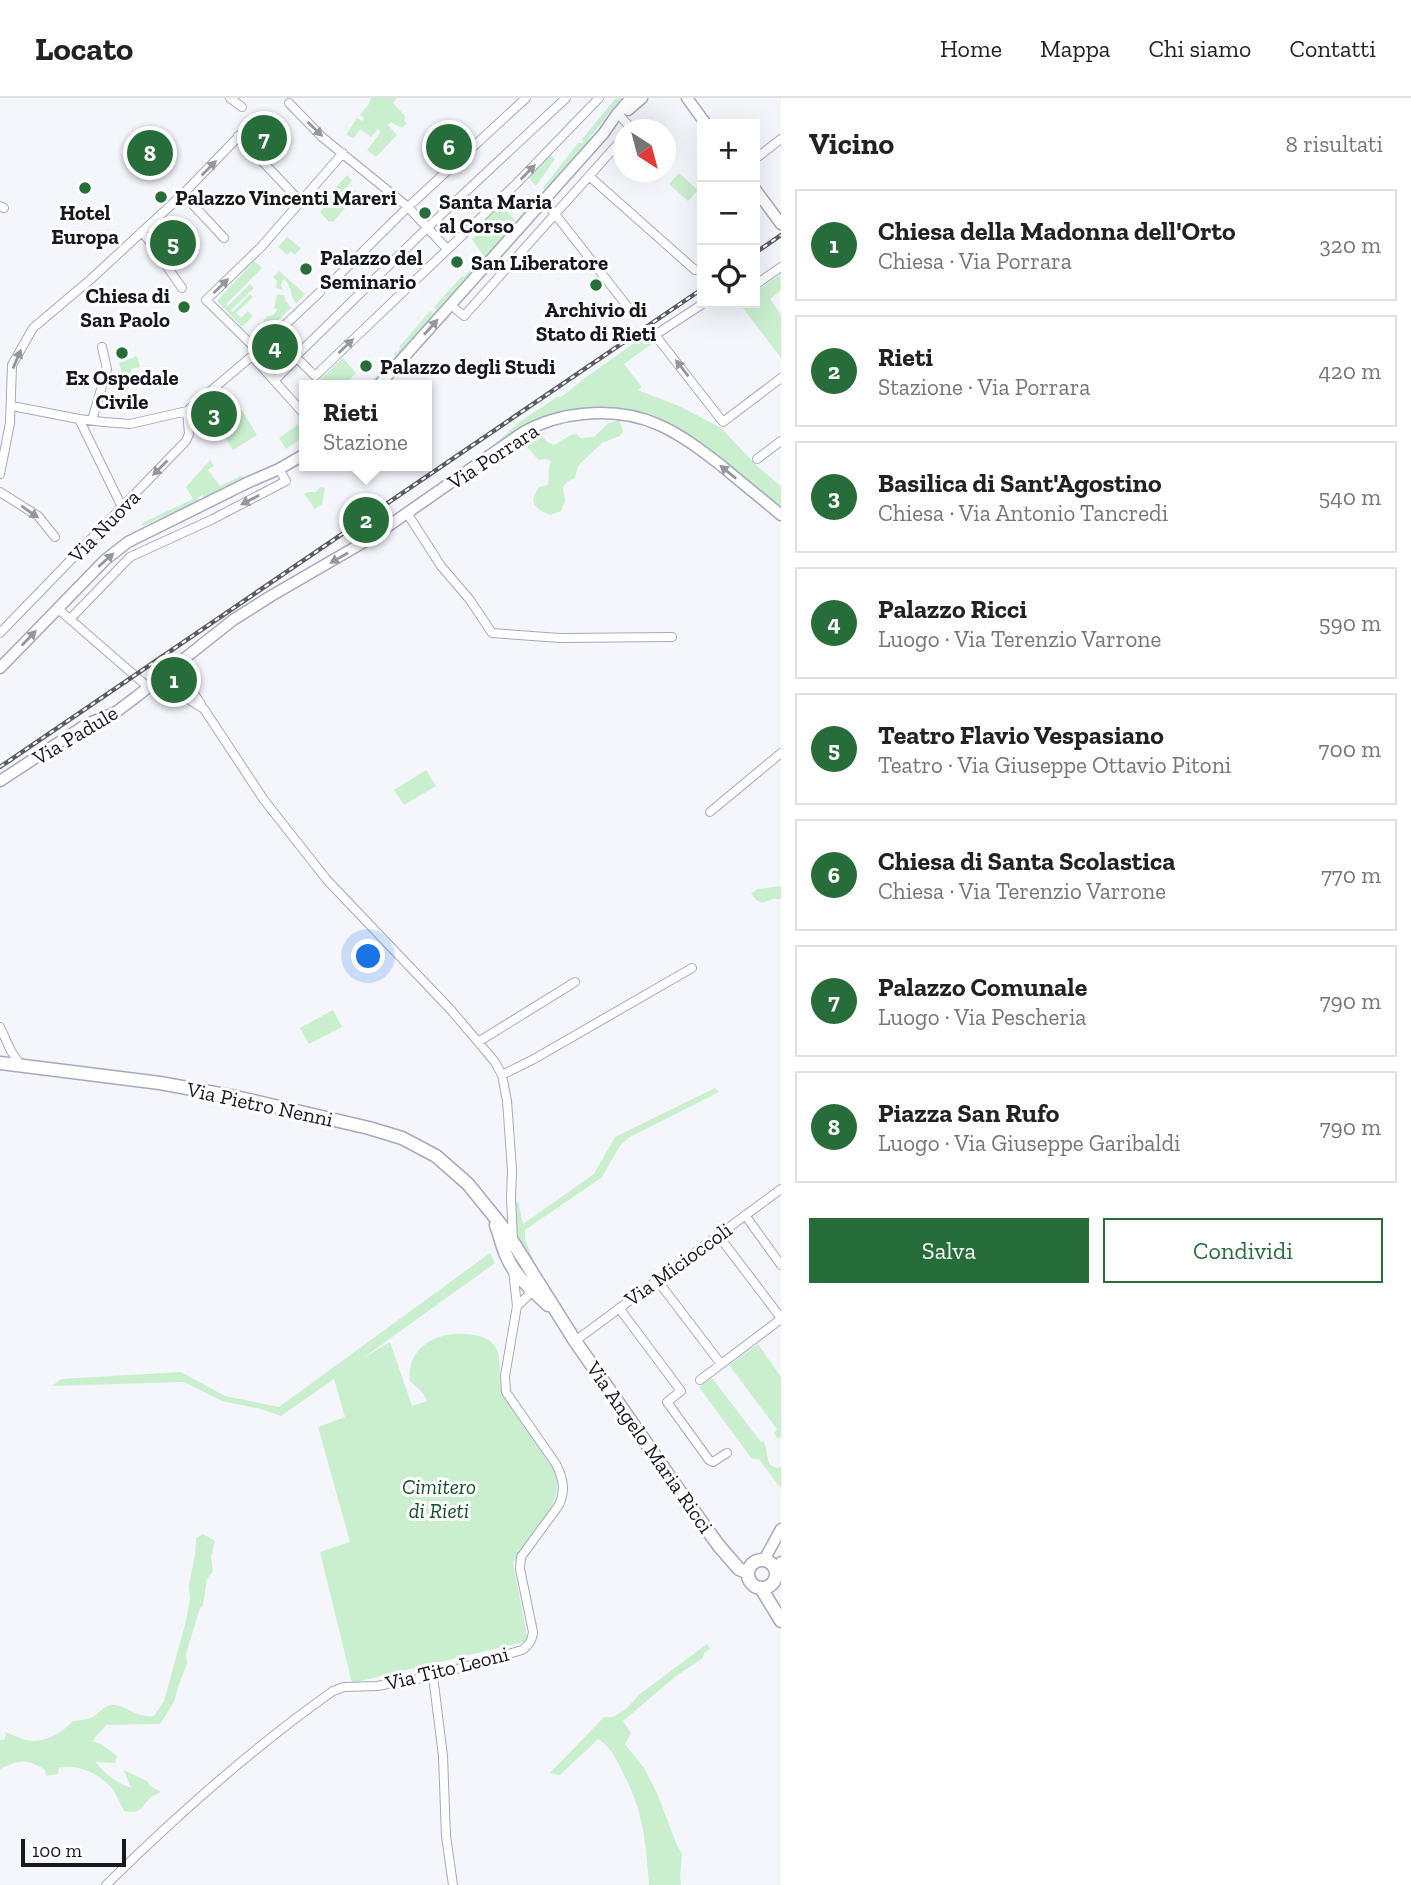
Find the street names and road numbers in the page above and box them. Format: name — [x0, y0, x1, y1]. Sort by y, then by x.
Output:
street label: Via Porrara — [442, 417, 543, 495]
street label: Via Nuova — [62, 484, 145, 569]
street label: Via Padule — [27, 700, 122, 771]
street label: Via Pietro Nenni — [184, 1076, 335, 1132]
street label: Via Micioccoli — [619, 1217, 737, 1312]
street label: Via Angelo Maria Ricci — [581, 1356, 719, 1538]
street label: Via Tito Leoni — [382, 1641, 511, 1696]

